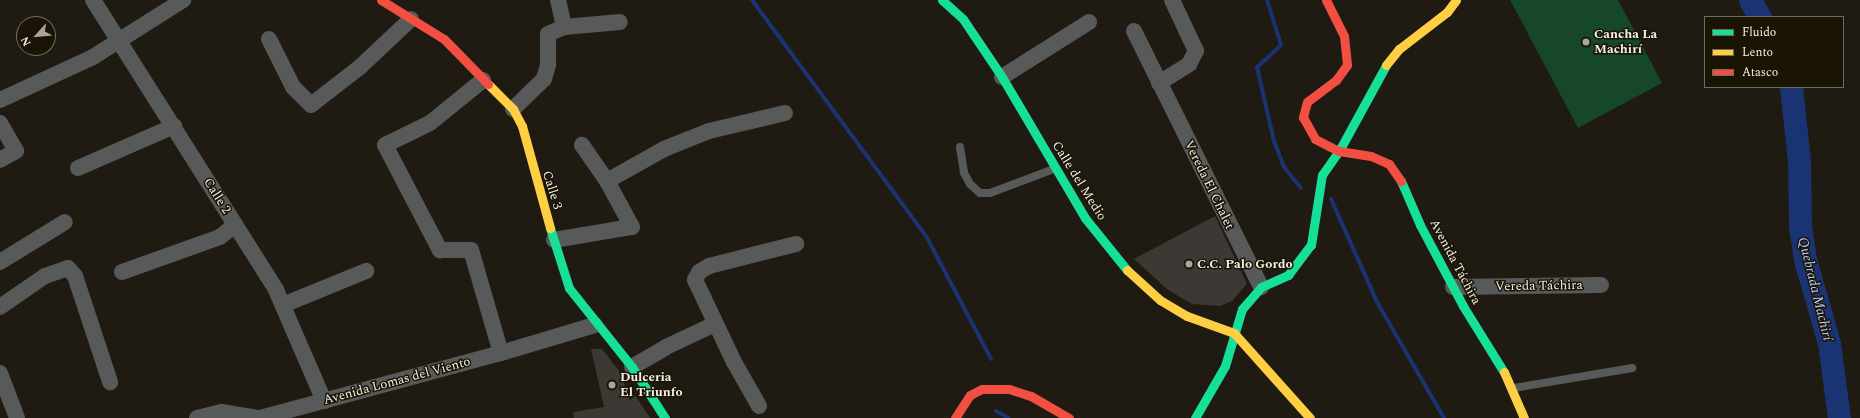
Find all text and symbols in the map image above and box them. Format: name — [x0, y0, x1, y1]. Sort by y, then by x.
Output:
north arrow — [16, 16, 56, 56]
legend — [1704, 16, 1844, 88]
text: Fluido — [1742, 23, 1776, 42]
place label: Cancha La Machirí — [1594, 27, 1657, 58]
text: N — [16, 33, 35, 49]
marker: Cancha La Machirí — [1581, 37, 1591, 47]
text: Lento — [1742, 43, 1773, 62]
text: Atasco — [1742, 63, 1778, 82]
street label: Calle del Medio — [1048, 138, 1110, 224]
street label: Vereda El Chalet — [1181, 138, 1237, 232]
street label: Calle 3 — [539, 169, 565, 211]
street label: Calle 2 — [200, 175, 234, 217]
street label: Avenida Táchira — [1426, 217, 1484, 307]
water label: Quebrada Machirí — [1794, 236, 1836, 342]
place label: C.C. Palo Gordo — [1197, 256, 1293, 272]
marker: C.C. Palo Gordo — [1184, 259, 1194, 269]
street label: Vereda Táchira — [1495, 277, 1583, 295]
street label: Avenida Lomas del Viento — [322, 354, 472, 408]
place label: Dulceria El Triunfo — [620, 370, 683, 401]
marker: Dulceria El Triunfo — [607, 380, 617, 390]

